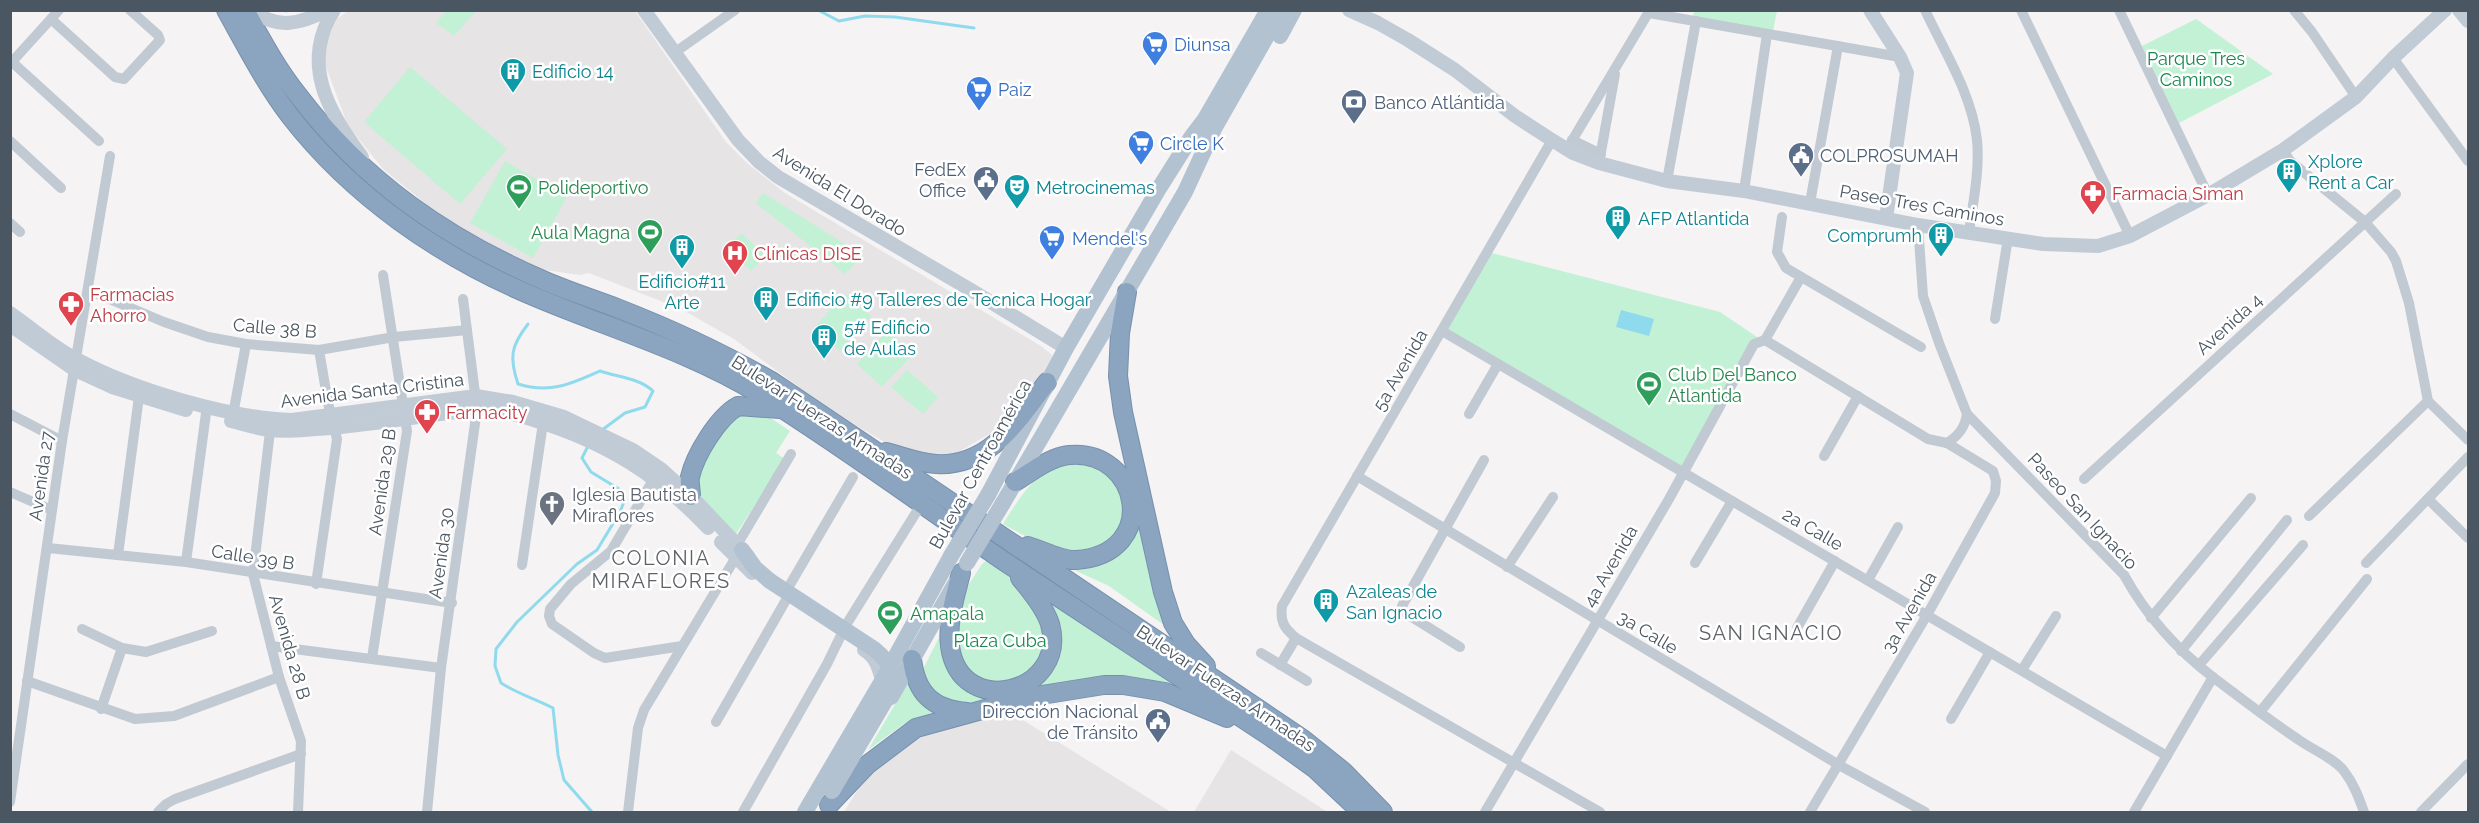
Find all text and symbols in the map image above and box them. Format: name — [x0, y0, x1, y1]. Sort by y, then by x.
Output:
supermarket icon: Diunsa — [1140, 29, 1170, 67]
place label: Diunsa — [1174, 34, 1230, 55]
park label: Parque Tres Caminos — [2147, 48, 2245, 90]
building icon: Edificio 14 — [498, 56, 528, 94]
place label: Edificio 14 — [532, 61, 614, 82]
supermarket icon: Paiz — [964, 74, 994, 112]
place label: Paiz — [998, 79, 1032, 100]
bank icon: Banco Atlántida — [1339, 87, 1369, 125]
place label: Banco Atlántida — [1374, 92, 1505, 113]
supermarket icon: Circle K — [1126, 128, 1156, 166]
place label: Circle K — [1160, 133, 1224, 154]
public building icon: COLPROSUMAH — [1786, 140, 1816, 178]
street label: Avenida El Dorado — [770, 142, 911, 241]
place label: COLPROSUMAH — [1820, 145, 1958, 166]
place label: Xplore Rent a Car — [2308, 151, 2395, 193]
building icon: Xplore Rent a Car — [2274, 156, 2304, 194]
place label: FedEx Office — [914, 159, 966, 201]
public building icon: FedEx Office — [971, 164, 1001, 202]
sports icon: Polideportivo — [504, 172, 534, 210]
theatre icon: Metrocinemas — [1002, 172, 1032, 210]
place label: Polideportivo — [538, 177, 649, 198]
place label: Metrocinemas — [1036, 177, 1155, 198]
pharmacy icon: Farmacia Siman — [2078, 178, 2108, 216]
street label: Paseo Tres Caminos — [1838, 180, 2006, 230]
place label: Farmacia Siman — [2112, 183, 2244, 204]
building icon: AFP Atlantida — [1603, 203, 1633, 241]
place label: AFP Atlantida — [1638, 208, 1749, 229]
sports icon: Aula Magna — [635, 217, 665, 255]
building icon: Comprumh — [1926, 220, 1956, 258]
place label: Aula Magna — [531, 222, 630, 243]
supermarket icon: Mendel's — [1037, 223, 1067, 261]
place label: Comprumh — [1827, 225, 1922, 246]
place label: Mendel's — [1072, 228, 1147, 249]
building icon: Edificio#11 Arte — [667, 232, 697, 270]
hospital icon: Clínicas DISE — [720, 238, 750, 276]
place label: Clínicas DISE — [754, 243, 862, 264]
place label: Edificio#11 Arte — [638, 271, 726, 313]
place label: Farmacias Ahorro — [90, 284, 175, 326]
building icon: Edificio #9 Talleres de Tecnica Hogar — [751, 284, 781, 322]
pharmacy icon: Farmacias Ahorro — [56, 289, 86, 327]
place label: Edificio #9 Talleres de Tecnica Hogar — [786, 289, 1092, 310]
street label: Avenida 4 — [2192, 289, 2266, 359]
street label: Calle 38 B — [232, 314, 318, 342]
place label: 5# Edificio de Aulas — [844, 317, 930, 359]
building icon: 5# Edificio de Aulas — [809, 322, 839, 360]
street label: 5a Avenida — [1368, 326, 1432, 414]
street label: Bulevar Fuerzas Armadas — [728, 351, 916, 483]
place label: Club Del Banco Atlantida — [1668, 364, 1797, 406]
street label: Avenida Santa Cristina — [279, 368, 465, 412]
sports icon: Club Del Banco Atlantida — [1634, 369, 1664, 407]
street label: Bulevar Centroamérica — [925, 376, 1035, 552]
pharmacy icon: Farmacity — [412, 397, 442, 435]
place label: Farmacity — [446, 402, 528, 423]
street label: Avenida 29 B — [364, 427, 400, 537]
street label: Avenida 27 — [24, 429, 58, 522]
street label: Paseo San Ignacio — [2024, 448, 2143, 574]
place label: Iglesia Bautista Miraflores — [572, 484, 697, 526]
church icon: Iglesia Bautista Miraflores — [537, 489, 567, 527]
street label: 2a Calle — [1779, 503, 1847, 555]
street label: Avenida 30 — [424, 506, 458, 600]
street label: 4a Avenida — [1578, 522, 1642, 610]
street label: Calle 39 B — [210, 540, 296, 574]
district label: COLONIA MIRAFLORES — [591, 546, 731, 593]
street label: 3a Avenida — [1877, 568, 1941, 656]
place label: Azaleas de San Ignacio — [1346, 581, 1442, 623]
building icon: Azaleas de San Ignacio — [1311, 586, 1341, 624]
street label: Avenida 28 B — [265, 592, 315, 702]
sports icon: Amapala — [875, 598, 905, 636]
place label: Amapala — [910, 603, 984, 624]
street label: 3a Calle — [1614, 606, 1682, 658]
street label: Bulevar Fuerzas Armadas — [1133, 620, 1320, 756]
district label: SAN IGNACIO — [1699, 621, 1843, 645]
park label: Plaza Cuba — [953, 630, 1047, 651]
place label: Dirección Nacional de Tránsito — [982, 701, 1138, 743]
public building icon: Dirección Nacional de Tránsito — [1143, 706, 1173, 744]

